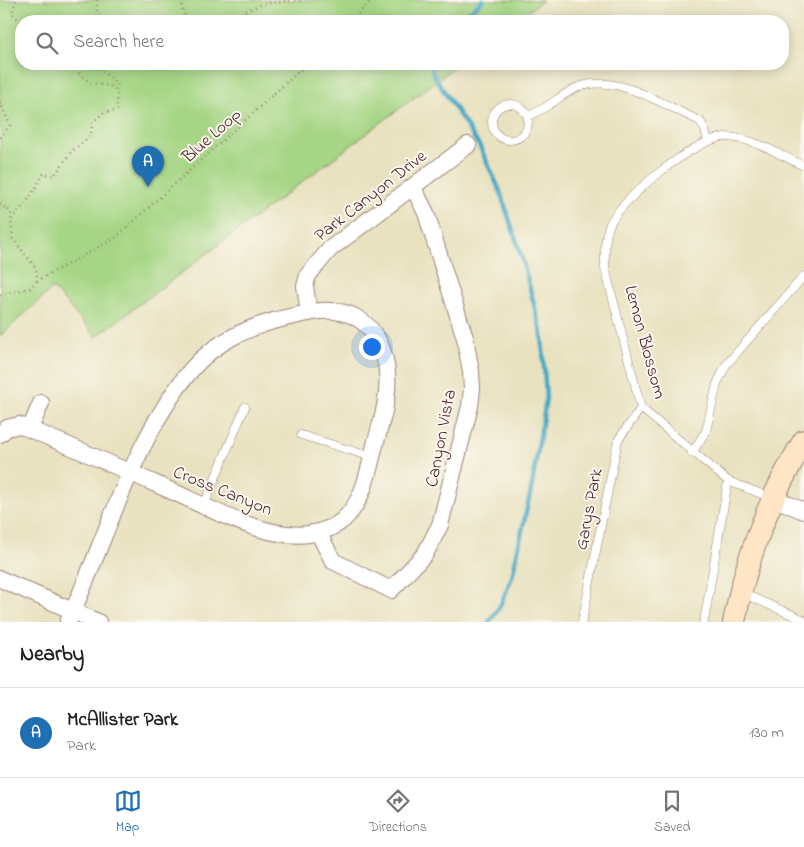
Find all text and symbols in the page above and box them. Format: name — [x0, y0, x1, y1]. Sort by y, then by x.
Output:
search box — [15, 15, 789, 70]
icon: search — [33, 29, 61, 57]
text: Search here — [73, 29, 164, 56]
street label: Blue Loop — [176, 103, 248, 171]
street label: Park Canyon Drive — [309, 144, 434, 249]
pin: A — [132, 146, 164, 187]
street label: Lemon Blossom — [616, 283, 672, 402]
your location — [359, 334, 385, 360]
street label: Canyon Vista — [420, 387, 464, 490]
street label: Cross Canyon — [169, 460, 276, 524]
street label: Garys Park — [569, 466, 611, 552]
text: Nearby — [20, 640, 84, 670]
text: McAllister Park — [67, 707, 178, 734]
text: A — [31, 721, 41, 745]
text: 130 m — [749, 721, 784, 745]
text: Park — [67, 734, 96, 758]
tab: Map — [114, 787, 142, 838]
tab: Directions — [369, 787, 427, 838]
tab: Saved — [654, 787, 690, 838]

